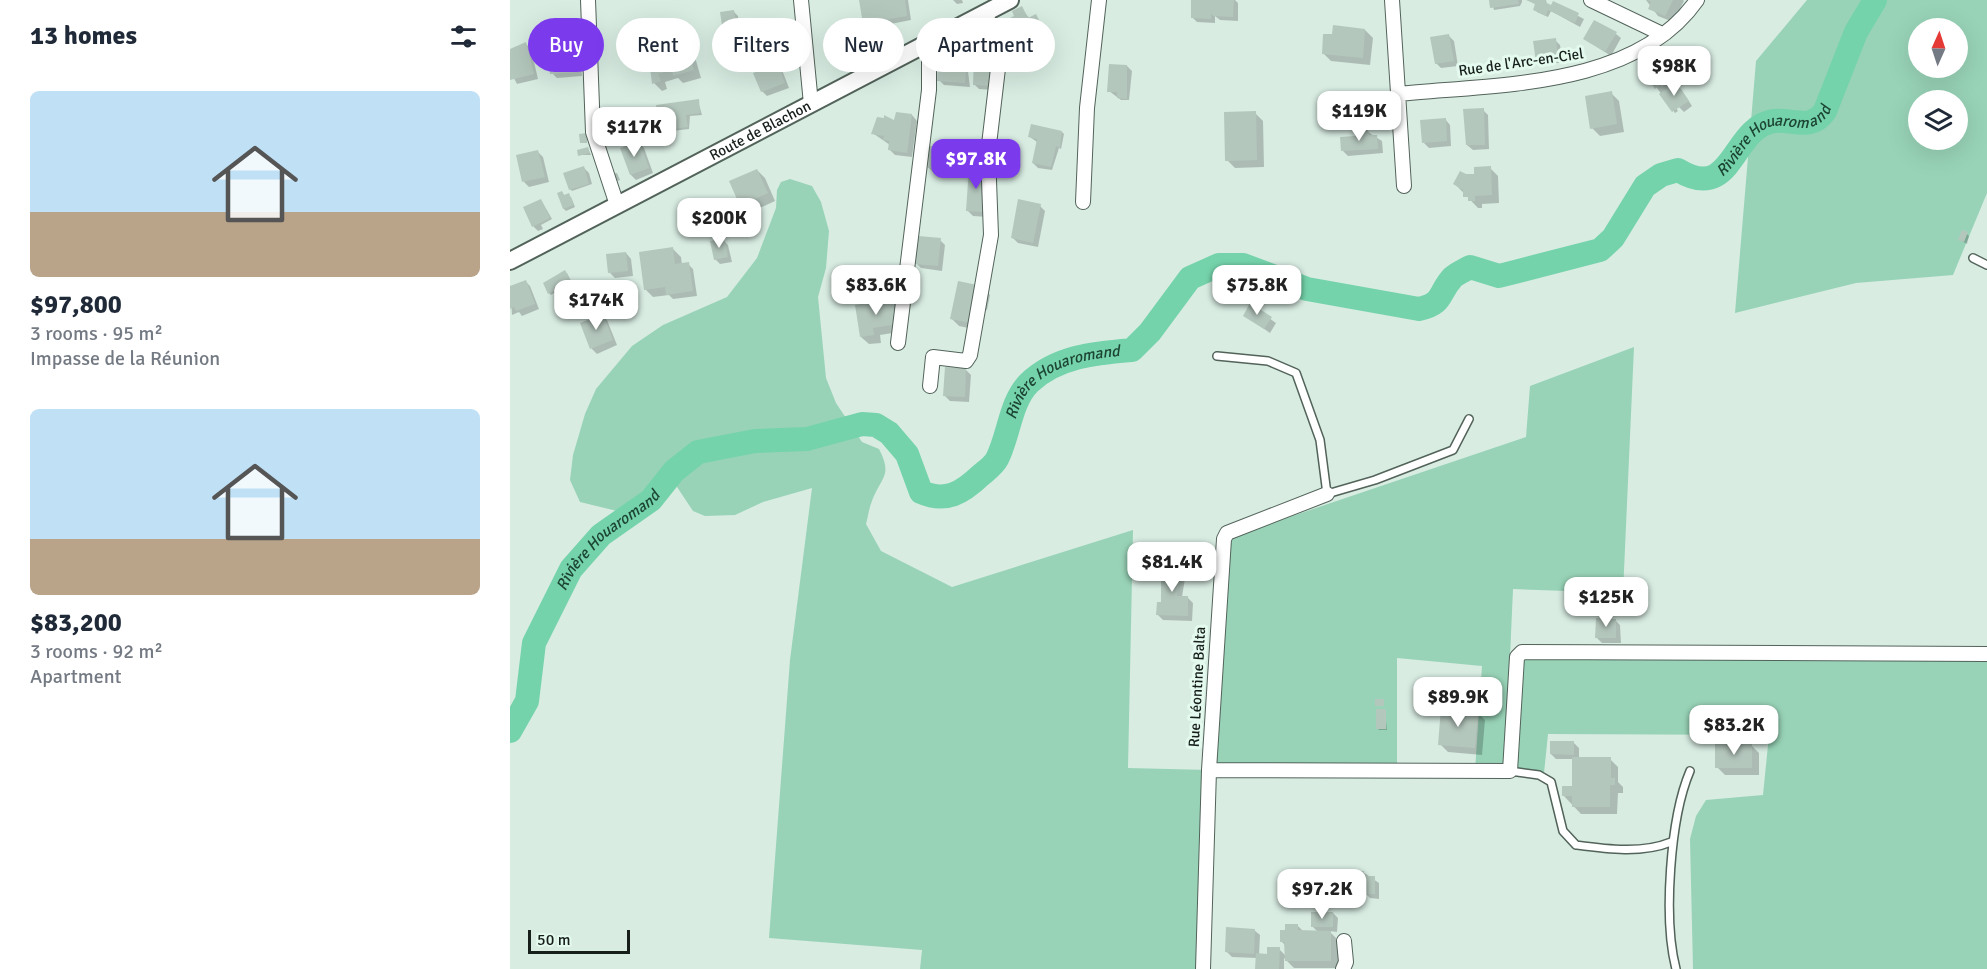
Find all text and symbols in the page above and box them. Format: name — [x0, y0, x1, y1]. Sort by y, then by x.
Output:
chip: Buy — [528, 18, 604, 72]
chip: Rent — [616, 18, 700, 72]
chip: Filters — [712, 18, 811, 72]
chip: New — [823, 18, 904, 72]
chip: Apartment — [916, 18, 1055, 72]
north arrow — [1908, 18, 1968, 78]
map controls — [1908, 18, 1968, 150]
text: 13 homes — [30, 20, 137, 52]
icon: filters — [447, 20, 480, 53]
street label: Rue de l'Arc-en-Ciel — [1457, 44, 1585, 80]
pin: $98K — [1638, 46, 1710, 97]
text: $98K — [1652, 53, 1696, 78]
button: layers — [1908, 90, 1968, 150]
pin: $119K — [1317, 91, 1401, 142]
street label: Route de Blachon — [706, 97, 814, 164]
text: $119K — [1331, 98, 1387, 123]
water label: Rivière Houaromand — [1712, 100, 1837, 181]
pin: $117K — [592, 107, 676, 158]
text: $117K — [606, 114, 662, 139]
icon: home — [201, 130, 309, 238]
pin: $97.8K — [927, 139, 1025, 190]
text: $97.8K — [945, 146, 1007, 171]
pin: $200K — [677, 198, 761, 249]
text: $200K — [691, 205, 747, 230]
pin: $83.6K — [827, 265, 925, 316]
pin: $75.8K — [1208, 265, 1306, 316]
text: $83.6K — [845, 272, 907, 297]
text: $75.8K — [1226, 272, 1288, 297]
pin: $174K — [554, 280, 638, 331]
text: $174K — [568, 287, 624, 312]
text: $97,800 — [30, 289, 122, 321]
text: 3 rooms · 95 m² — [30, 321, 163, 346]
water label: Rivière Houaromand — [1001, 341, 1123, 422]
text: Impasse de la Réunion — [30, 346, 220, 371]
icon: home — [201, 448, 309, 556]
water label: Rivière Houaromand — [552, 485, 666, 594]
pin: $81.4K — [1123, 542, 1221, 593]
text: $81.4K — [1141, 549, 1203, 574]
pin: $125K — [1564, 577, 1648, 628]
text: $125K — [1578, 584, 1634, 609]
text: $83,200 — [30, 607, 122, 639]
street label: Rue Léontine Balta — [1185, 626, 1209, 748]
text: 3 rooms · 92 m² — [30, 639, 163, 664]
text: Apartment — [30, 664, 122, 689]
pin: $89.9K — [1409, 677, 1507, 728]
text: $89.9K — [1427, 684, 1489, 709]
pin: $83.2K — [1685, 705, 1783, 756]
text: $83.2K — [1703, 712, 1765, 737]
pin: $97.2K — [1273, 869, 1371, 920]
text: $97.2K — [1291, 876, 1353, 901]
scale bar — [528, 927, 630, 954]
text: 50 m — [537, 930, 571, 950]

